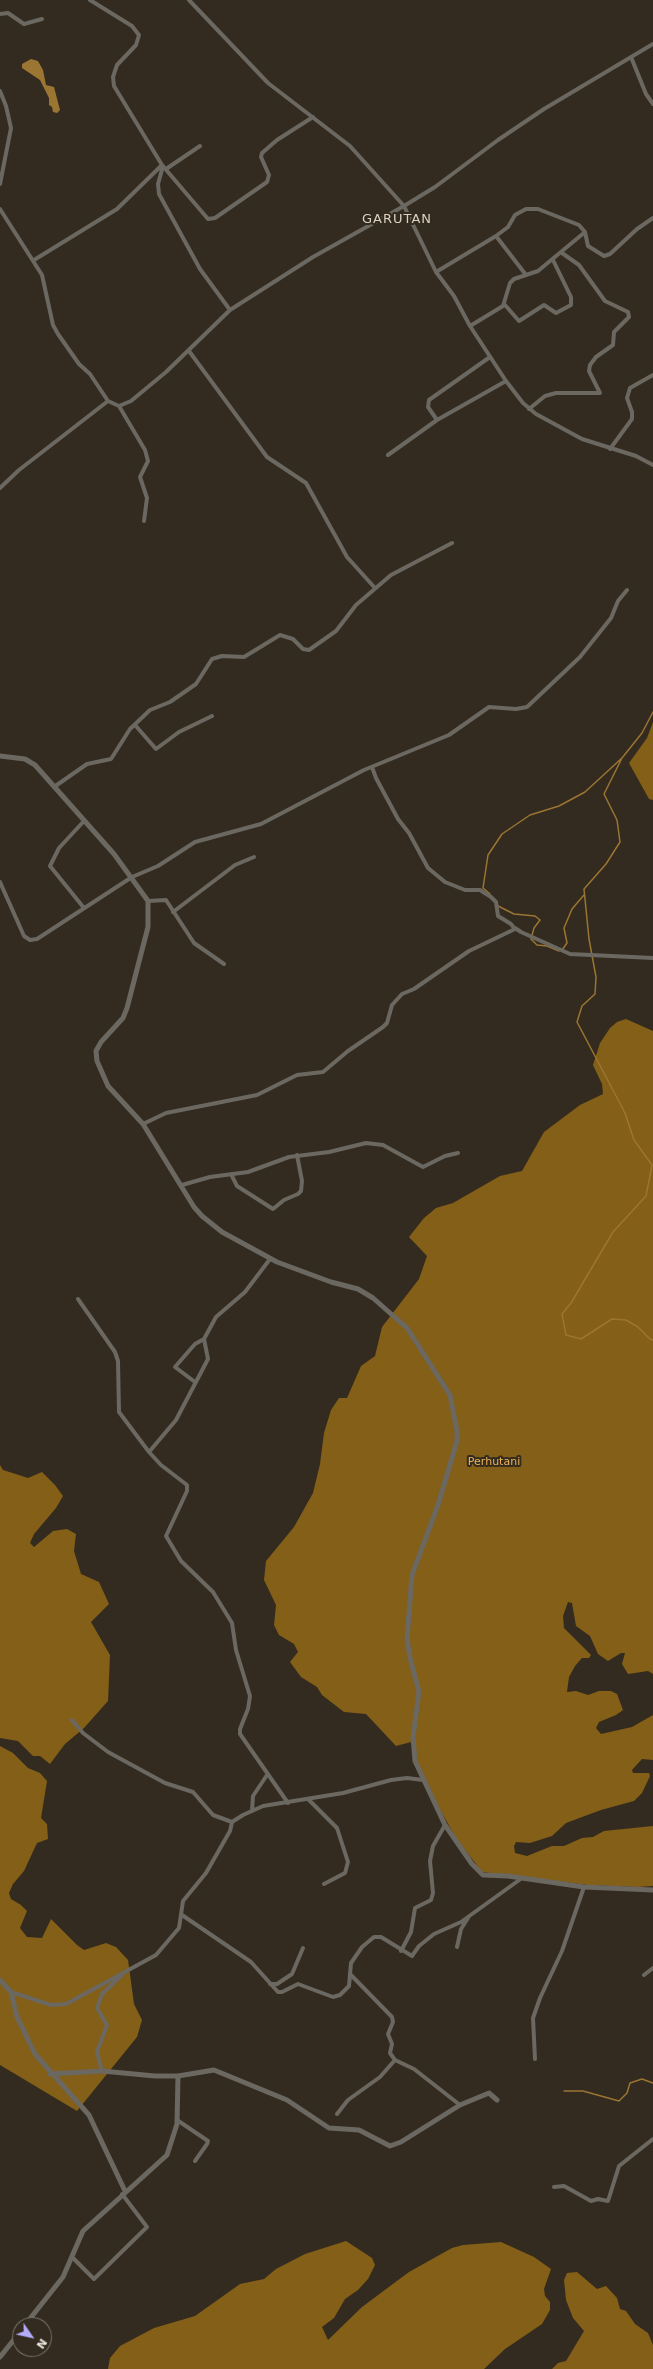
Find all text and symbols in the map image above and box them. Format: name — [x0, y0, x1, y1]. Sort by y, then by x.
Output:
district label: GARUTAN — [362, 212, 432, 228]
park label: Perhutani — [468, 1455, 520, 1469]
north arrow — [12, 2317, 52, 2357]
text: N — [34, 2336, 50, 2351]

